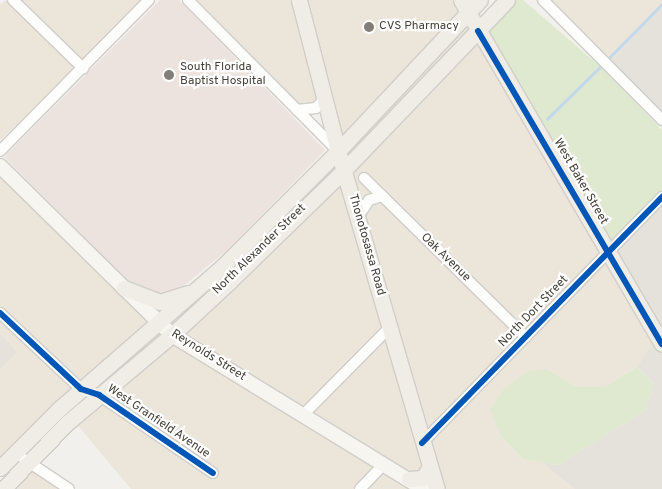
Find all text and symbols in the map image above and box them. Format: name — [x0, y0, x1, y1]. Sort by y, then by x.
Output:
place label: CVS Pharmacy — [379, 20, 459, 34]
marker: CVS Pharmacy — [363, 21, 375, 33]
place label: South Florida Baptist Hospital — [180, 61, 266, 89]
marker: South Florida Baptist Hospital — [162, 68, 176, 82]
street label: West Baker Street — [550, 137, 610, 227]
street label: Thonotosassa Road — [345, 193, 387, 297]
street label: North Alexander Street — [210, 202, 310, 298]
street label: Oak Avenue — [417, 231, 473, 285]
street label: North Dort Street — [496, 273, 572, 351]
street label: Reynolds Street — [168, 327, 248, 385]
street label: West Granfield Avenue — [104, 382, 212, 462]

